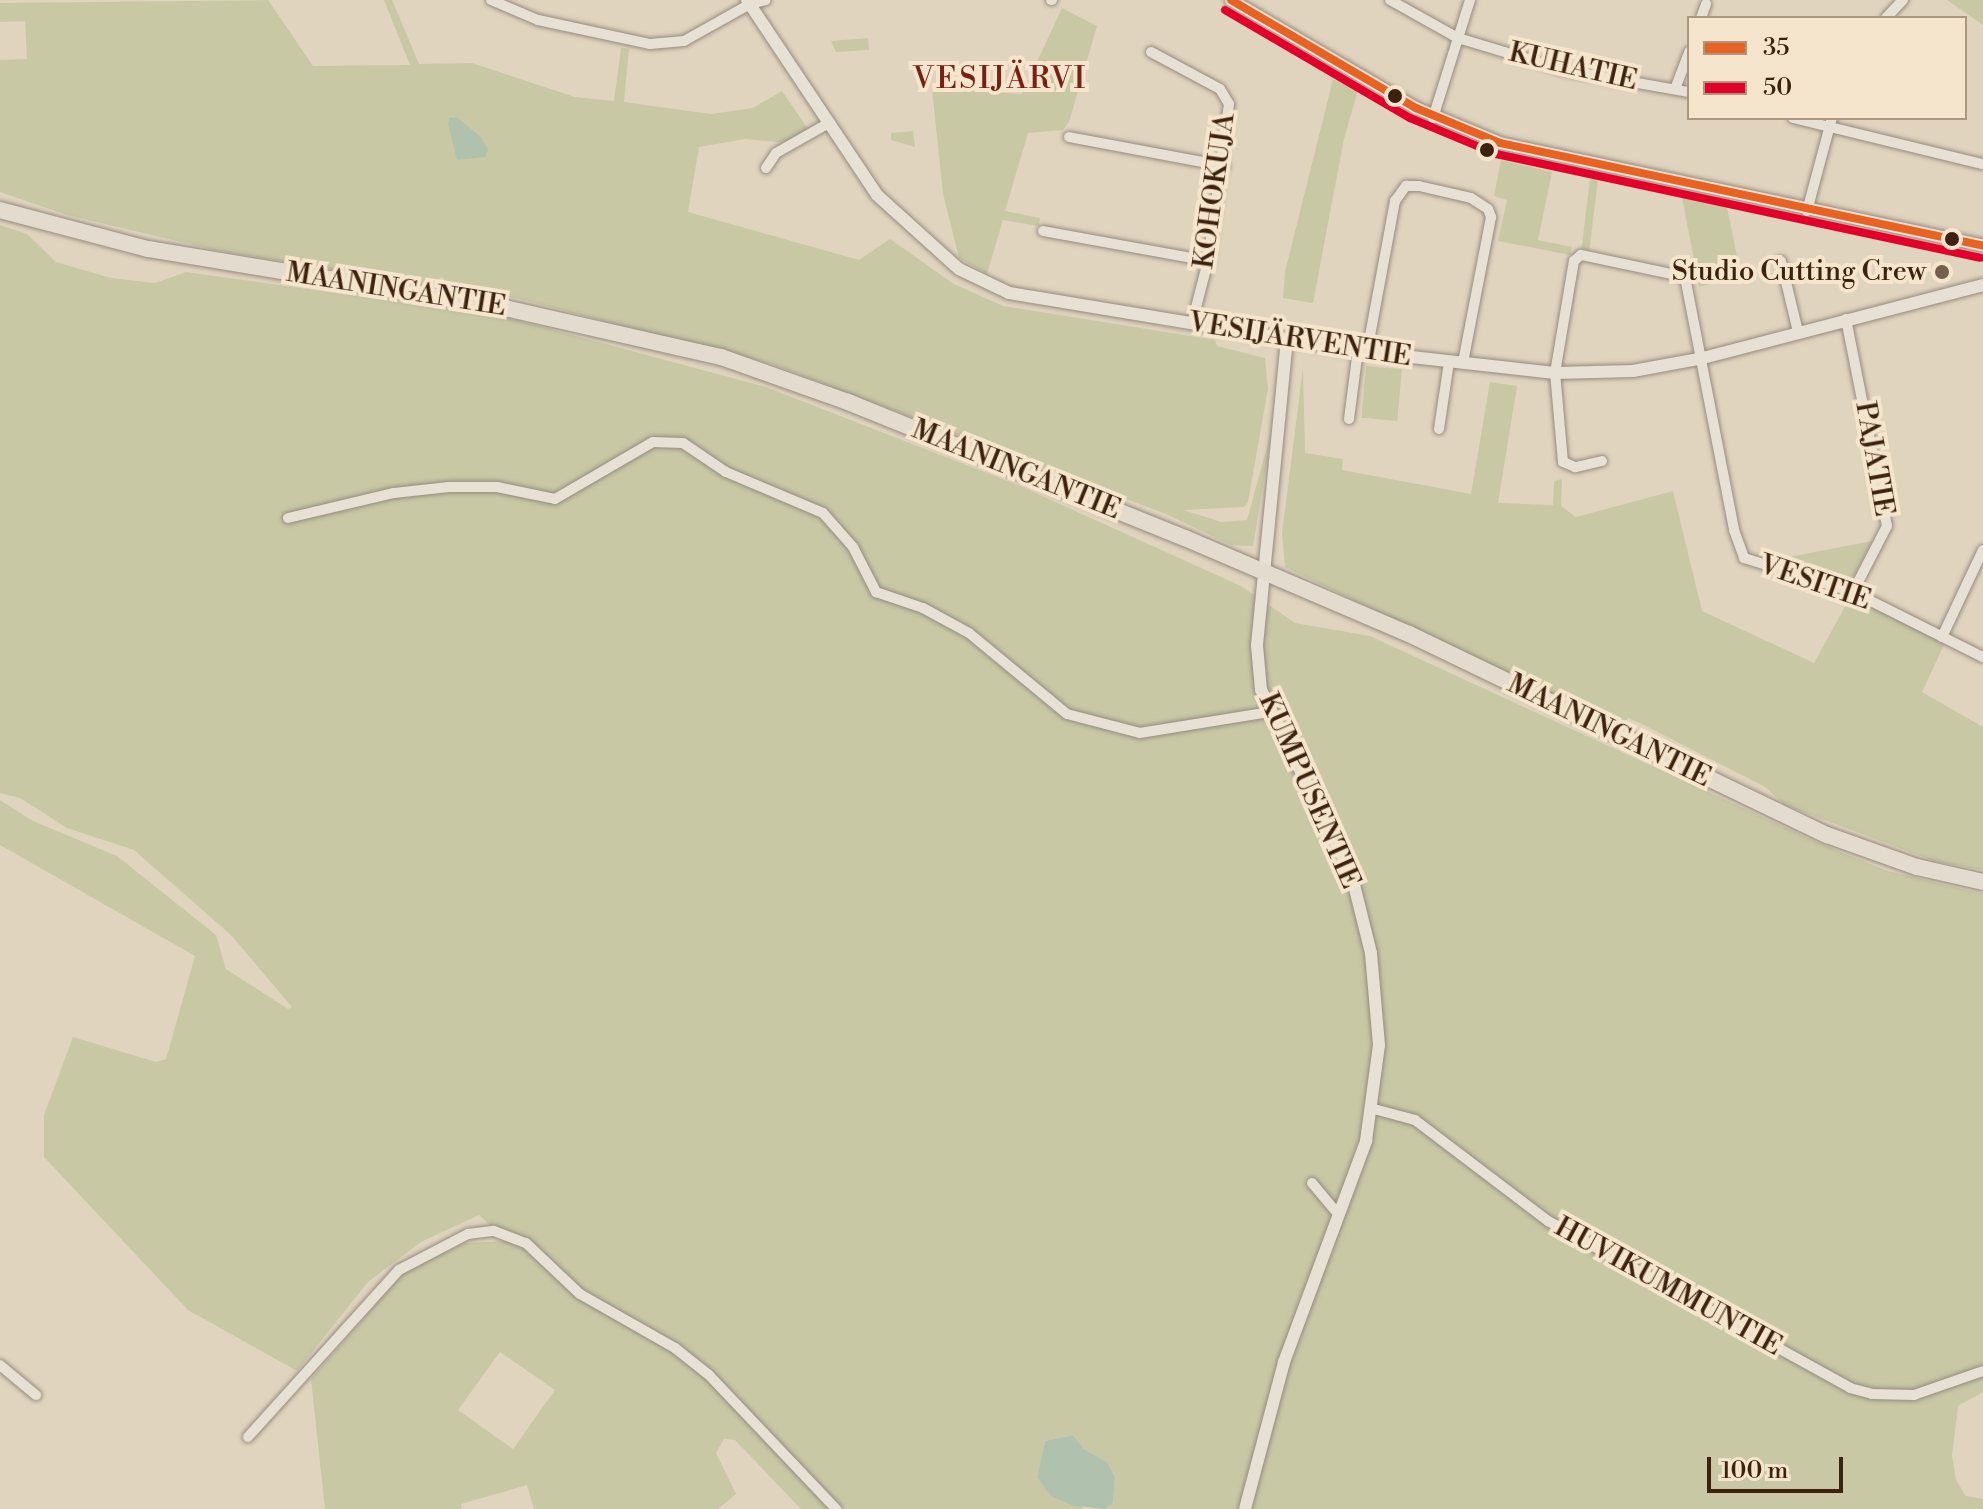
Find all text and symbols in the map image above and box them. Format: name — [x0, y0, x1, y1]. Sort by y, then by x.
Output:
legend — [1687, 16, 1967, 120]
text: 35 — [1763, 33, 1789, 63]
street label: KUHATIE — [1505, 36, 1641, 98]
district label: VESIJÄRVI — [913, 61, 1087, 97]
text: 50 — [1763, 73, 1792, 103]
unlabelled marker — [1387, 88, 1403, 104]
street label: KOHOKUJA — [1187, 111, 1243, 271]
unlabelled marker — [1479, 142, 1495, 158]
unlabelled marker — [1944, 231, 1960, 247]
place label: Studio Cutting Crew — [1672, 255, 1926, 289]
street label: MAANINGANTIE — [284, 256, 508, 324]
marker: Studio Cutting Crew — [1933, 263, 1951, 281]
street label: VESIJÄRVENTIE — [1186, 306, 1414, 374]
street label: PAJATIE — [1847, 399, 1901, 519]
street label: MAANINGANTIE — [907, 413, 1125, 527]
street label: VESITIE — [1755, 548, 1875, 618]
street label: MAANINGANTIE — [1502, 667, 1716, 795]
street label: KUMPUSENTIE — [1251, 688, 1367, 894]
street label: HUVIKUMMUNTIE — [1549, 1211, 1787, 1363]
scale bar — [1711, 1441, 1847, 1491]
text: 100 m — [1721, 1456, 1788, 1486]

